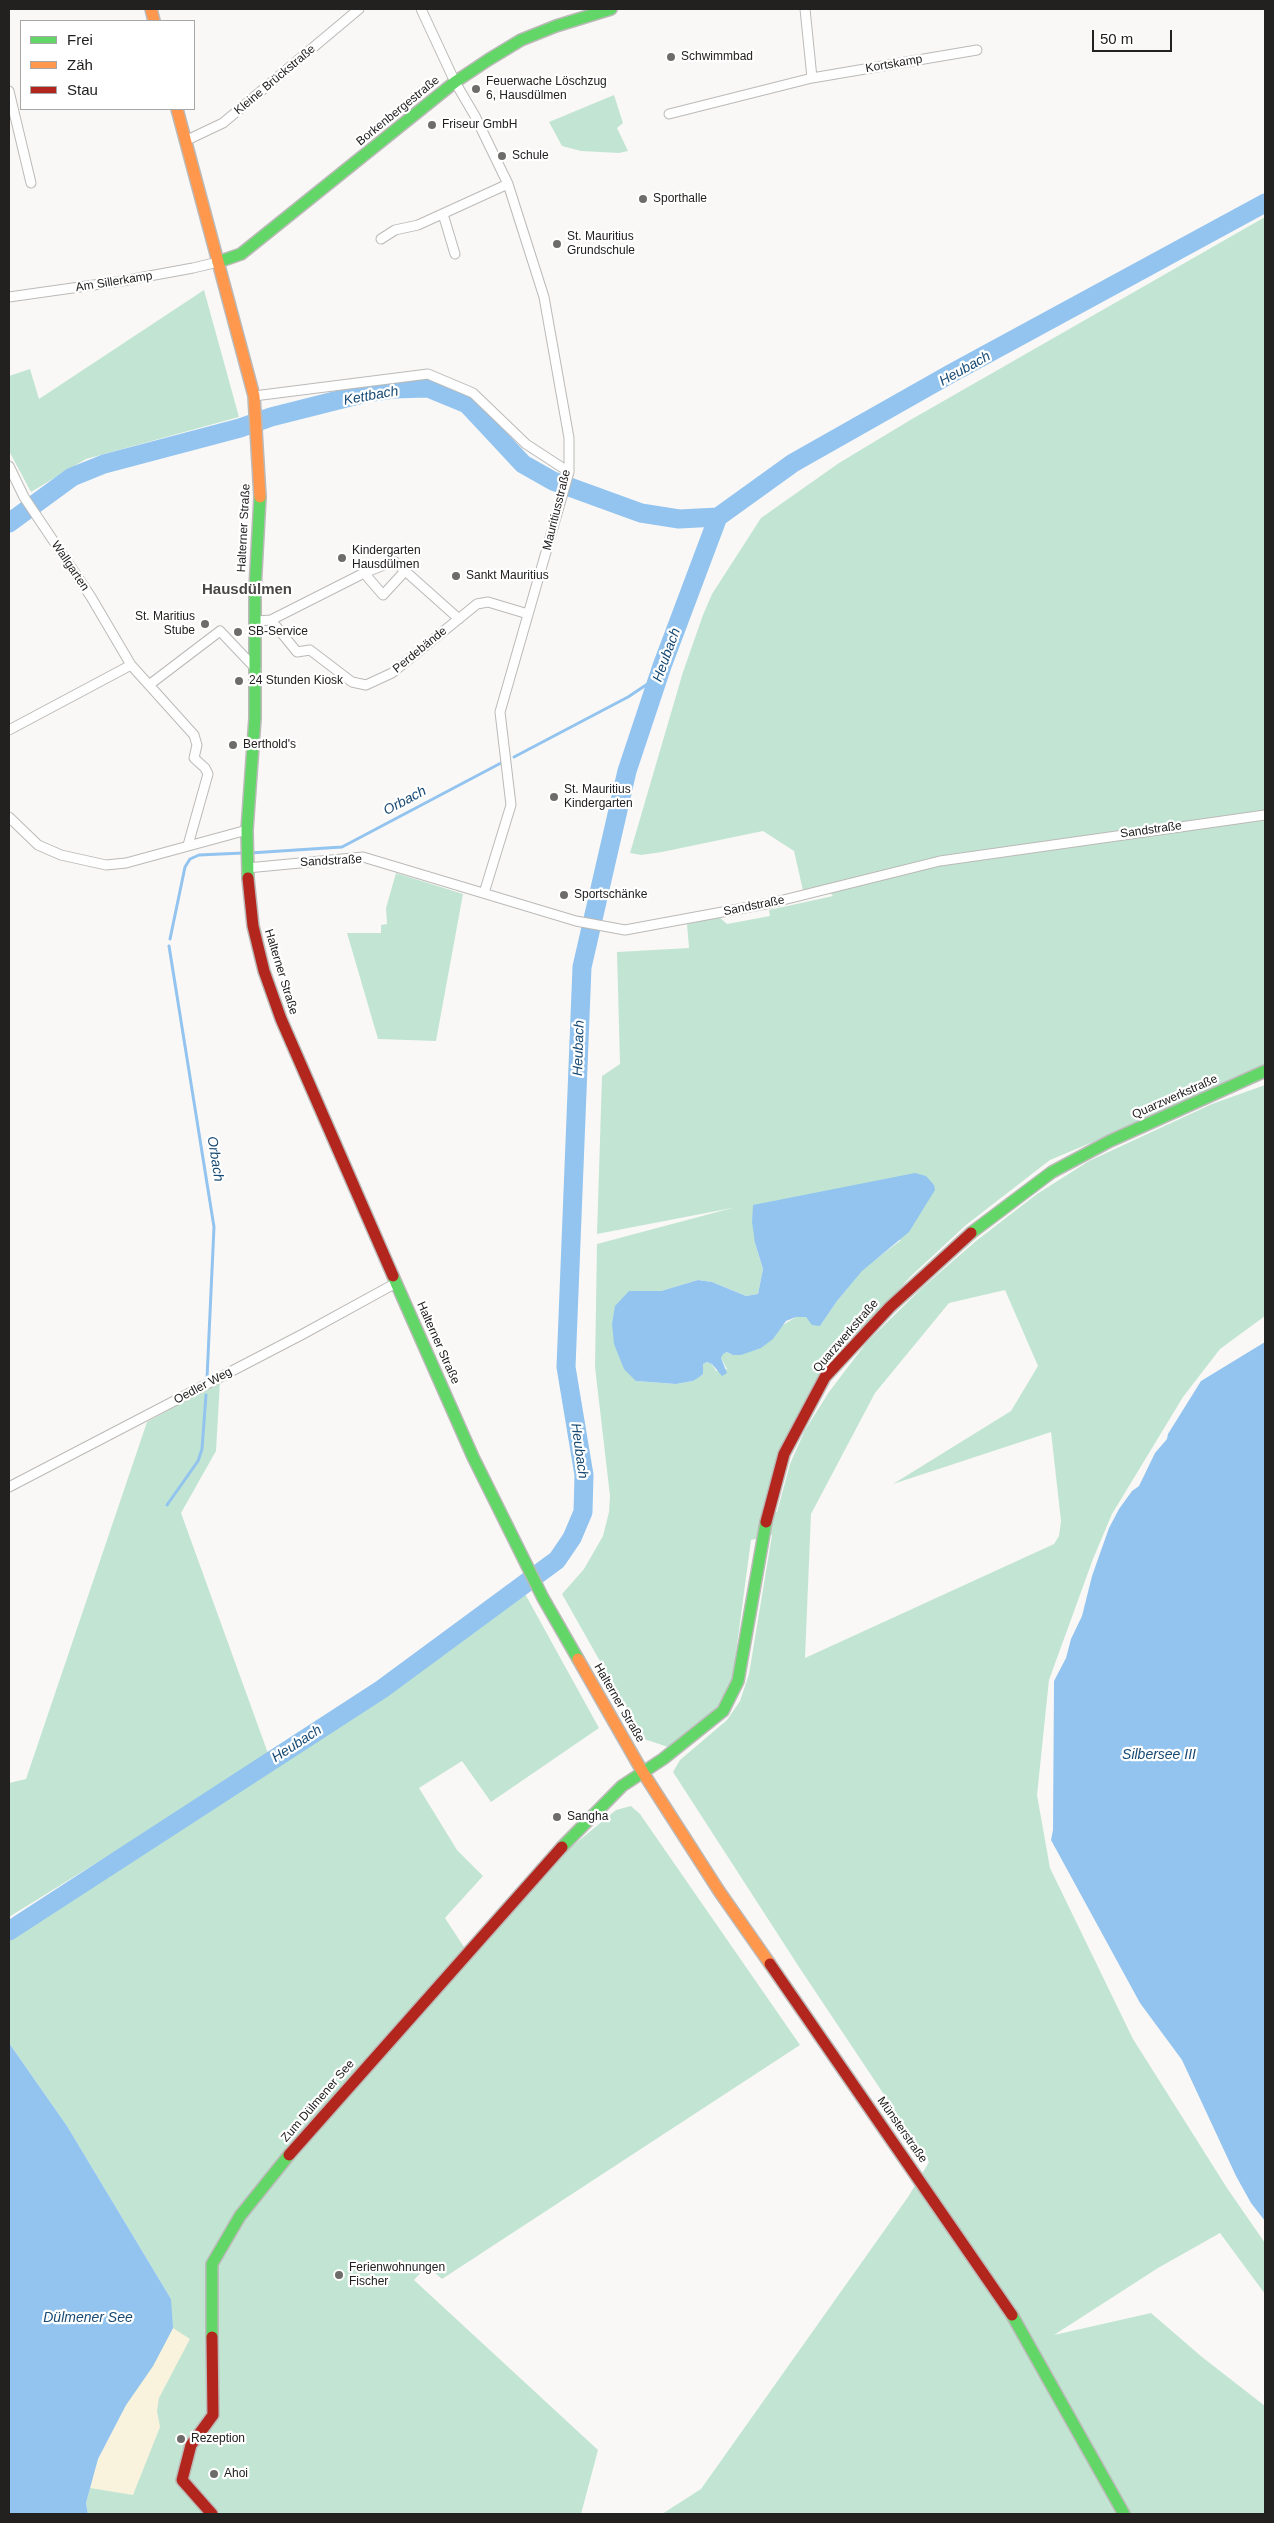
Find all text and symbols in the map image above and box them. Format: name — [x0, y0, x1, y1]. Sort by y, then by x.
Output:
legend — [20, 20, 195, 110]
scale bar — [1094, 20, 1174, 52]
text: 50 m — [1100, 30, 1133, 47]
text: Frei — [67, 31, 93, 48]
street label: Kleine Brückstraße — [232, 42, 318, 118]
place label: Schwimmbad — [681, 50, 753, 64]
marker: Schwimmbad — [665, 51, 677, 63]
street label: Kortskamp — [865, 52, 923, 76]
text: Zäh — [67, 56, 93, 73]
street label: Borkenbergestraße — [354, 73, 442, 149]
place label: Feuerwache Löschzug 6, Hausdülmen — [486, 75, 607, 103]
text: Stau — [67, 81, 98, 98]
marker: Feuerwache Löschzug 6, Hausdülmen — [470, 83, 482, 95]
place label: Friseur GmbH — [442, 118, 517, 132]
marker: Friseur GmbH — [426, 119, 438, 131]
place label: Schule — [512, 149, 549, 163]
marker: Schule — [496, 150, 508, 162]
place label: Sporthalle — [653, 192, 707, 206]
marker: Sporthalle — [637, 193, 649, 205]
place label: St. Mauritius Grundschule — [567, 230, 635, 258]
marker: St. Mauritius Grundschule — [551, 238, 563, 250]
street label: Am Sillerkamp — [75, 269, 153, 295]
water label: Heubach — [936, 348, 994, 390]
water label: Kettbach — [342, 383, 400, 409]
street label: Mauritiusstraße — [540, 468, 574, 552]
street label: Halterner Straße — [234, 483, 254, 573]
street label: Wallgarten — [48, 538, 92, 594]
place label: Kindergarten Hausdülmen — [352, 544, 421, 572]
marker: Kindergarten Hausdülmen — [336, 552, 348, 564]
place label: Sankt Mauritius — [466, 569, 549, 583]
marker: Sankt Mauritius — [450, 570, 462, 582]
district label: Hausdülmen — [202, 581, 292, 599]
place label: St. Maritius Stube — [135, 610, 195, 638]
marker: St. Maritius Stube — [199, 618, 211, 630]
street label: Perdebände — [390, 624, 450, 676]
place label: SB-Service — [248, 625, 308, 639]
marker: SB-Service — [232, 626, 244, 638]
water label: Heubach — [650, 626, 684, 684]
place label: 24 Stunden Kiosk — [249, 674, 343, 688]
marker: 24 Stunden Kiosk — [233, 675, 245, 687]
place label: Berthold's — [243, 738, 296, 752]
marker: Berthold's — [227, 739, 239, 751]
water label: Orbach — [381, 783, 429, 819]
place label: St. Mauritius Kindergarten — [564, 783, 633, 811]
marker: St. Mauritius Kindergarten — [548, 791, 560, 803]
street label: Sandstraße — [1119, 819, 1183, 841]
street label: Sandstraße — [300, 852, 362, 870]
place label: Sportschänke — [574, 888, 647, 902]
marker: Sportschänke — [558, 889, 570, 901]
street label: Sandstraße — [722, 893, 786, 919]
street label: Halterner Straße — [261, 927, 301, 1017]
water label: Heubach — [570, 1020, 588, 1076]
street label: Quarzwerkstraße — [1130, 1072, 1220, 1122]
water label: Orbach — [203, 1135, 227, 1183]
street label: Quarzwerkstraße — [810, 1297, 882, 1375]
street label: Halterner Straße — [413, 1300, 463, 1386]
street label: Oedler Weg — [171, 1365, 235, 1407]
water label: Heubach — [567, 1422, 591, 1480]
street label: Halterner Straße — [591, 1661, 647, 1745]
water label: Heubach — [269, 1722, 325, 1766]
water label: Silbersee III — [1122, 1747, 1196, 1763]
place label: Sangha — [567, 1810, 608, 1824]
marker: Sangha — [551, 1811, 563, 1823]
street label: Zum Dülmener See — [278, 2057, 358, 2145]
street label: Münsterstraße — [874, 2094, 930, 2166]
place label: Ferienwohnungen Fischer — [349, 2261, 445, 2289]
marker: Ferienwohnungen Fischer — [333, 2269, 345, 2281]
water label: Dülmener See — [43, 2310, 133, 2326]
place label: Rezeption — [191, 2432, 245, 2446]
marker: Rezeption — [175, 2433, 187, 2445]
place label: Ahoi — [224, 2467, 248, 2481]
marker: Ahoi — [208, 2468, 220, 2480]

